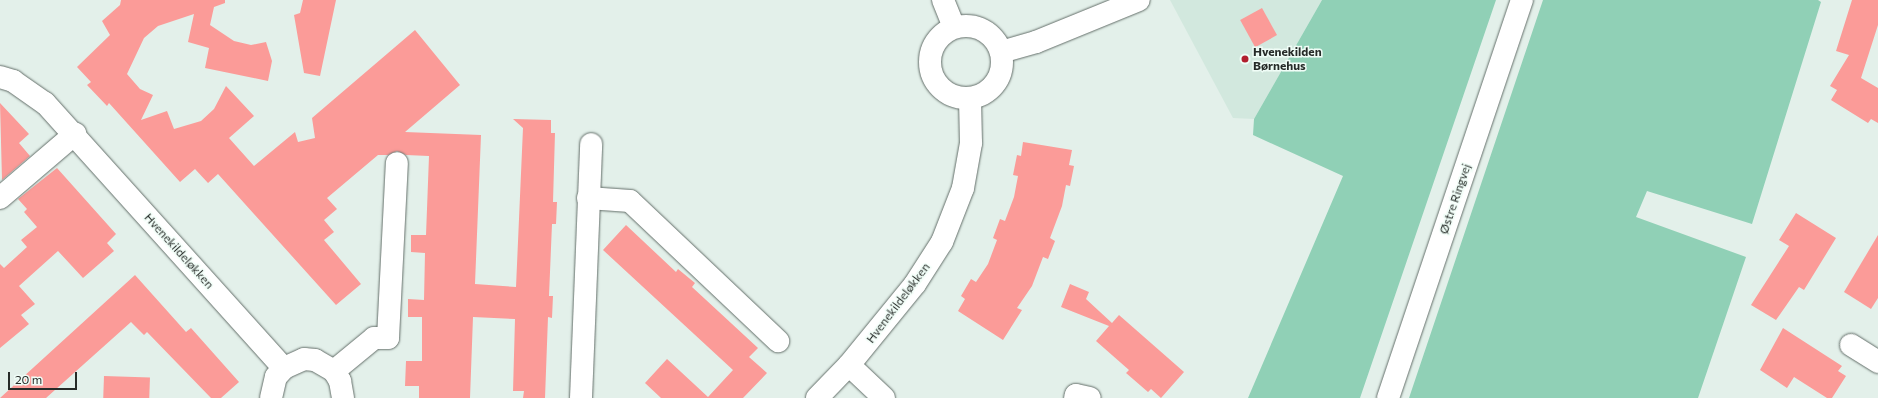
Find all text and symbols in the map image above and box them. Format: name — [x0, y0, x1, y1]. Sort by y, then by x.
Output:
place label: Hvenekilden Børnehus — [1253, 45, 1322, 73]
marker: Hvenekilden Børnehus — [1240, 54, 1250, 64]
street label: Østre Ringvej — [1436, 162, 1474, 236]
street label: Hvenekildeløkken — [141, 210, 217, 292]
street label: Hvenekildeløkken — [863, 260, 933, 346]
scale bar — [10, 364, 79, 390]
text: 20 m — [15, 372, 42, 386]

